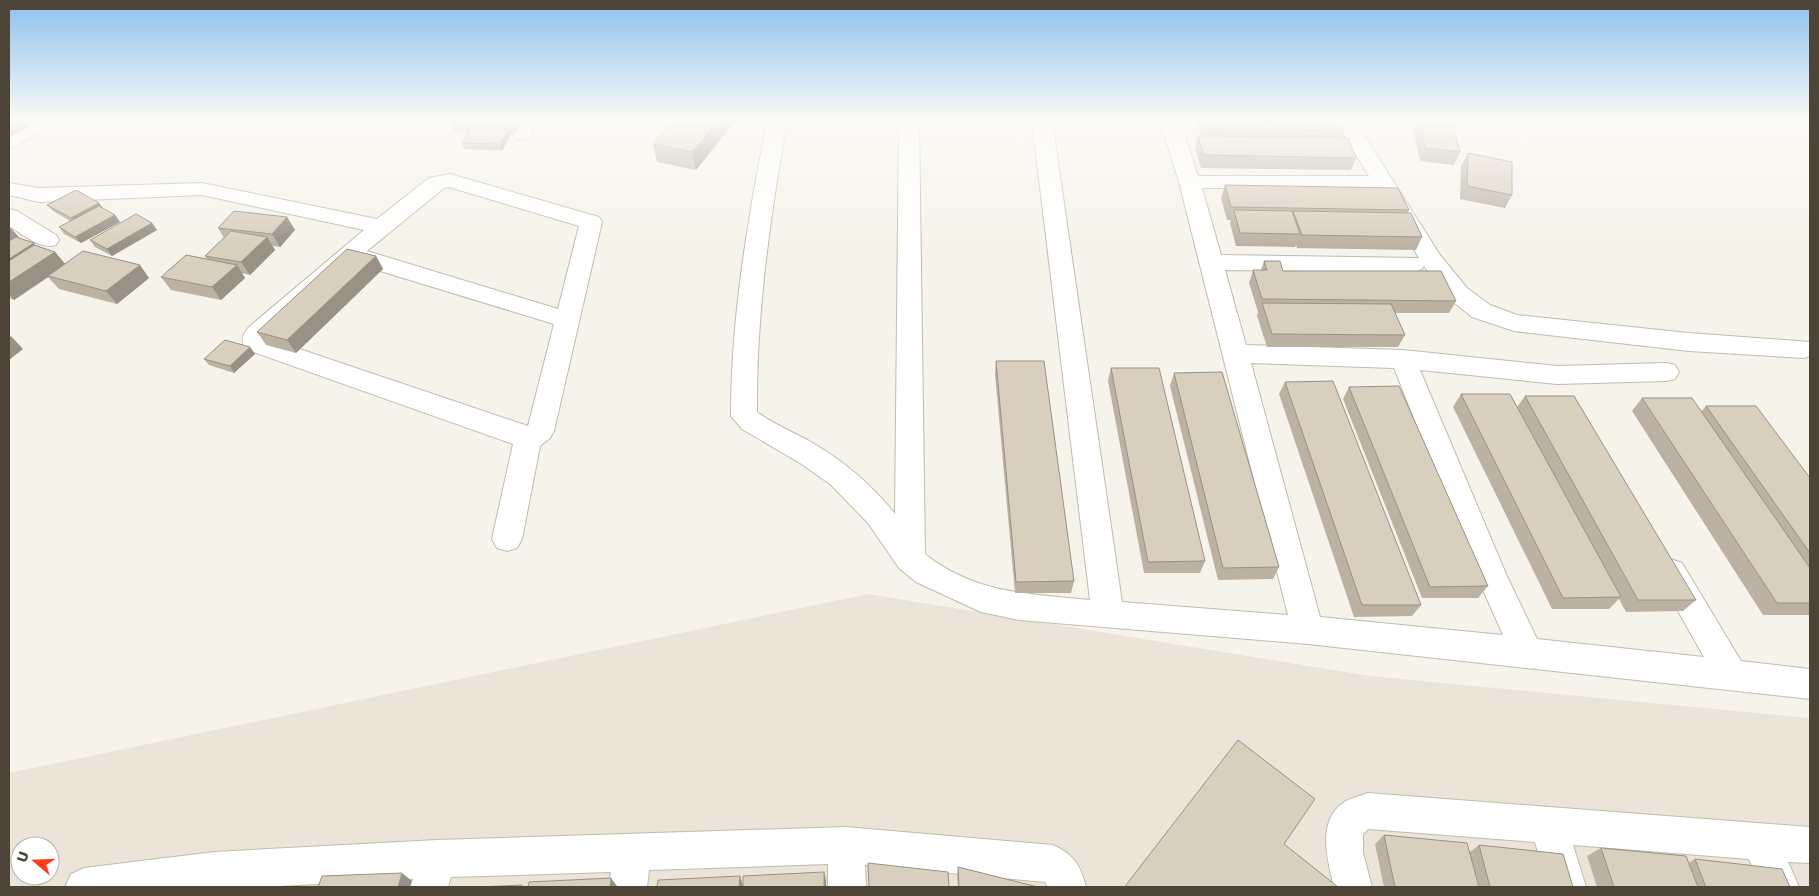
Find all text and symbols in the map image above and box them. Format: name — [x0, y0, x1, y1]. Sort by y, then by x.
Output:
north arrow — [10, 836, 60, 886]
text: U — [13, 849, 32, 864]

